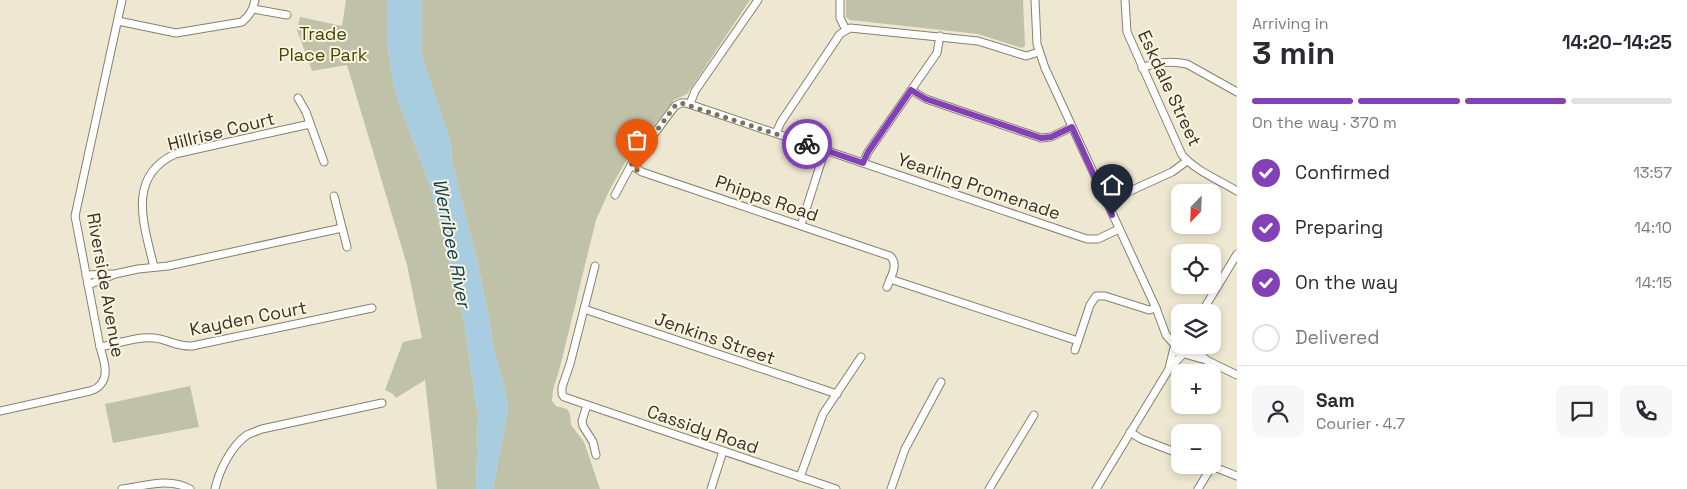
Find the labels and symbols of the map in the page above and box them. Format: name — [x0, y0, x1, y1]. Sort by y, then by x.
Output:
park label: Trade Place Park — [279, 22, 368, 66]
street label: Eskdale Street — [1133, 26, 1207, 150]
street label: Hillrise Court — [165, 107, 277, 155]
pin — [616, 119, 658, 170]
courier — [782, 119, 832, 169]
street label: Yearling Promenade — [894, 147, 1064, 225]
pin — [1091, 164, 1133, 215]
street label: Phipps Road — [712, 170, 822, 226]
water label: Werribee River — [427, 176, 477, 312]
north arrow — [1171, 184, 1221, 234]
street label: Riverside Avenue — [82, 211, 130, 359]
street label: Kayden Court — [187, 295, 309, 341]
street label: Jenkins Street — [652, 307, 778, 369]
street label: Cassidy Road — [644, 399, 762, 459]

